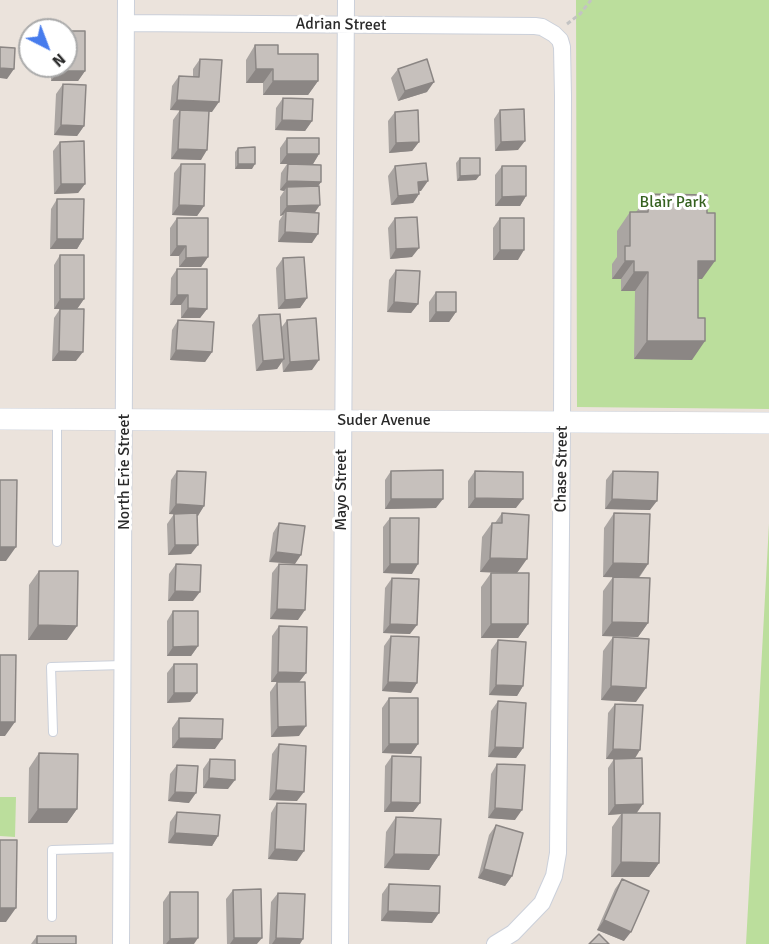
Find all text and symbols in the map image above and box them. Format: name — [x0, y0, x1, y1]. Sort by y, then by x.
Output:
street label: Adrian Street — [295, 15, 387, 35]
north arrow — [18, 18, 78, 78]
text: N — [48, 49, 70, 71]
park label: Blair Park — [639, 193, 707, 213]
street label: Suder Avenue — [337, 411, 431, 431]
street label: North Erie Street — [115, 414, 135, 530]
street label: Chase Street — [552, 425, 572, 513]
street label: Mayo Street — [332, 449, 352, 531]

